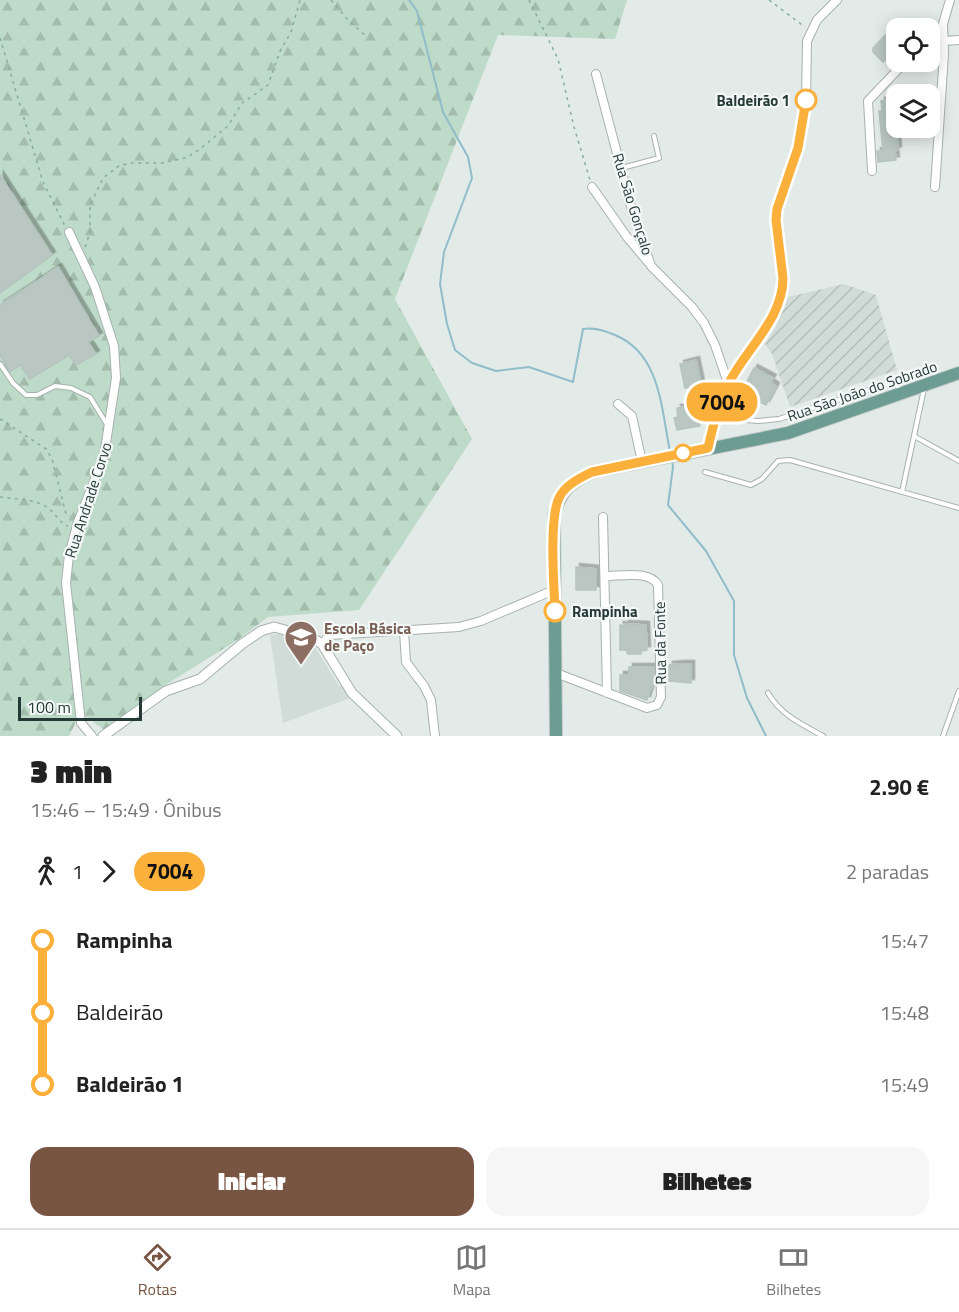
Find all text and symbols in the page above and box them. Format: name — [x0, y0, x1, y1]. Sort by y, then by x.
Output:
map controls — [886, 18, 940, 138]
button: locate — [886, 18, 940, 72]
button: layers — [886, 84, 940, 138]
place label: Baldeirão 1 — [716, 89, 790, 112]
marker: Baldeirão 1 — [795, 89, 817, 111]
street label: Rua São Gonçalo — [607, 150, 659, 258]
street label: Rua São João do Sobrado — [784, 354, 940, 427]
line badge: 7004 — [680, 382, 764, 422]
text: 7004 — [698, 386, 746, 418]
street label: Rua Andrade Corvo — [58, 439, 118, 561]
unlabelled marker — [674, 444, 692, 462]
marker: Rampinha — [544, 600, 566, 622]
place label: Rampinha — [572, 600, 638, 623]
street label: Rua da Fonte — [648, 601, 672, 685]
place label: Escola Básica de Paço — [324, 617, 411, 657]
school or university icon: Escola Básica de Paço — [283, 619, 319, 666]
scale bar — [18, 694, 142, 722]
text: 100 m — [27, 695, 71, 719]
text: 3 min — [30, 746, 112, 796]
text: 2.90 € — [869, 770, 929, 804]
text: 15:46 – 15:49 · Ônibus — [30, 794, 222, 825]
icon: walk — [30, 855, 63, 888]
icon: forward — [92, 855, 125, 888]
text: 7004 — [146, 855, 193, 887]
text: 1 — [72, 856, 83, 887]
text: 2 paradas — [846, 856, 929, 887]
text: Rampinha — [76, 923, 172, 957]
text: 15:47 — [880, 925, 929, 956]
text: Baldeirão — [76, 995, 163, 1029]
text: 15:48 — [880, 997, 929, 1028]
text: Baldeirão 1 — [76, 1067, 184, 1101]
text: 15:49 — [880, 1069, 929, 1100]
button: Iniciar — [30, 1147, 474, 1216]
button: Bilhetes — [486, 1147, 929, 1216]
tab: Rotas — [138, 1241, 177, 1301]
tab: Mapa — [453, 1241, 491, 1301]
tab: Bilhetes — [766, 1241, 821, 1301]

